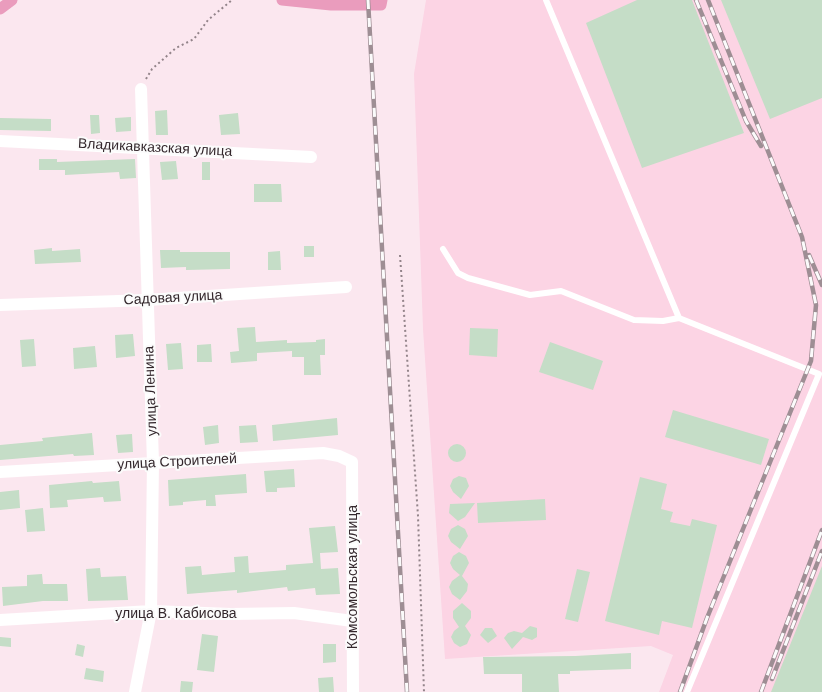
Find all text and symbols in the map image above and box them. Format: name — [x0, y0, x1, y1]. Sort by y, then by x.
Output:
street label: Владикавказская улица — [77, 136, 233, 160]
street label: Садовая улица — [123, 287, 223, 309]
street label: улица Ленина — [141, 346, 161, 436]
street label: улица Строителей — [117, 450, 237, 474]
street label: Комсомольская улица — [345, 505, 361, 649]
street label: улица В. Кабисова — [115, 606, 237, 622]

